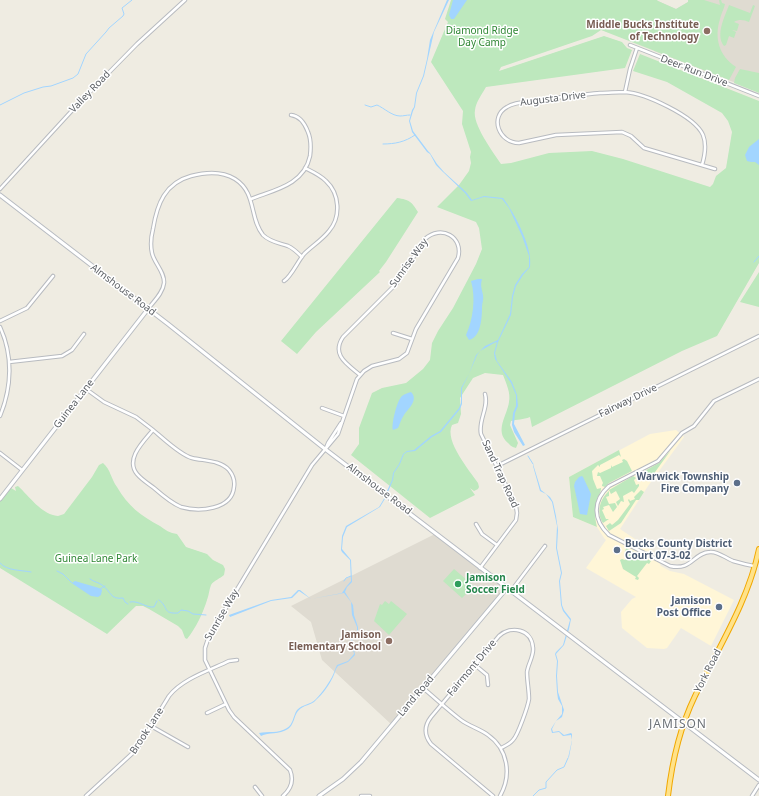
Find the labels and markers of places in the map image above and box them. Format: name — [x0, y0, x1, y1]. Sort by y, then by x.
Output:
place label: Middle Bucks Institute of Technology — [586, 19, 699, 42]
marker: Middle Bucks Institute of Technology — [702, 26, 712, 36]
place label: Warwick Township Fire Company — [637, 471, 729, 494]
marker: Warwick Township Fire Company — [732, 478, 742, 488]
place label: Bucks County District Court 07-3-02 — [625, 538, 732, 562]
marker: Bucks County District Court 07-3-02 — [612, 545, 622, 555]
place label: Jamison Soccer Field — [466, 572, 525, 596]
marker: Jamison Soccer Field — [453, 579, 463, 589]
place label: Jamison Post Office — [657, 595, 711, 618]
marker: Jamison Post Office — [714, 602, 724, 612]
place label: Jamison Elementary School — [288, 629, 381, 652]
marker: Jamison Elementary School — [384, 636, 394, 646]

